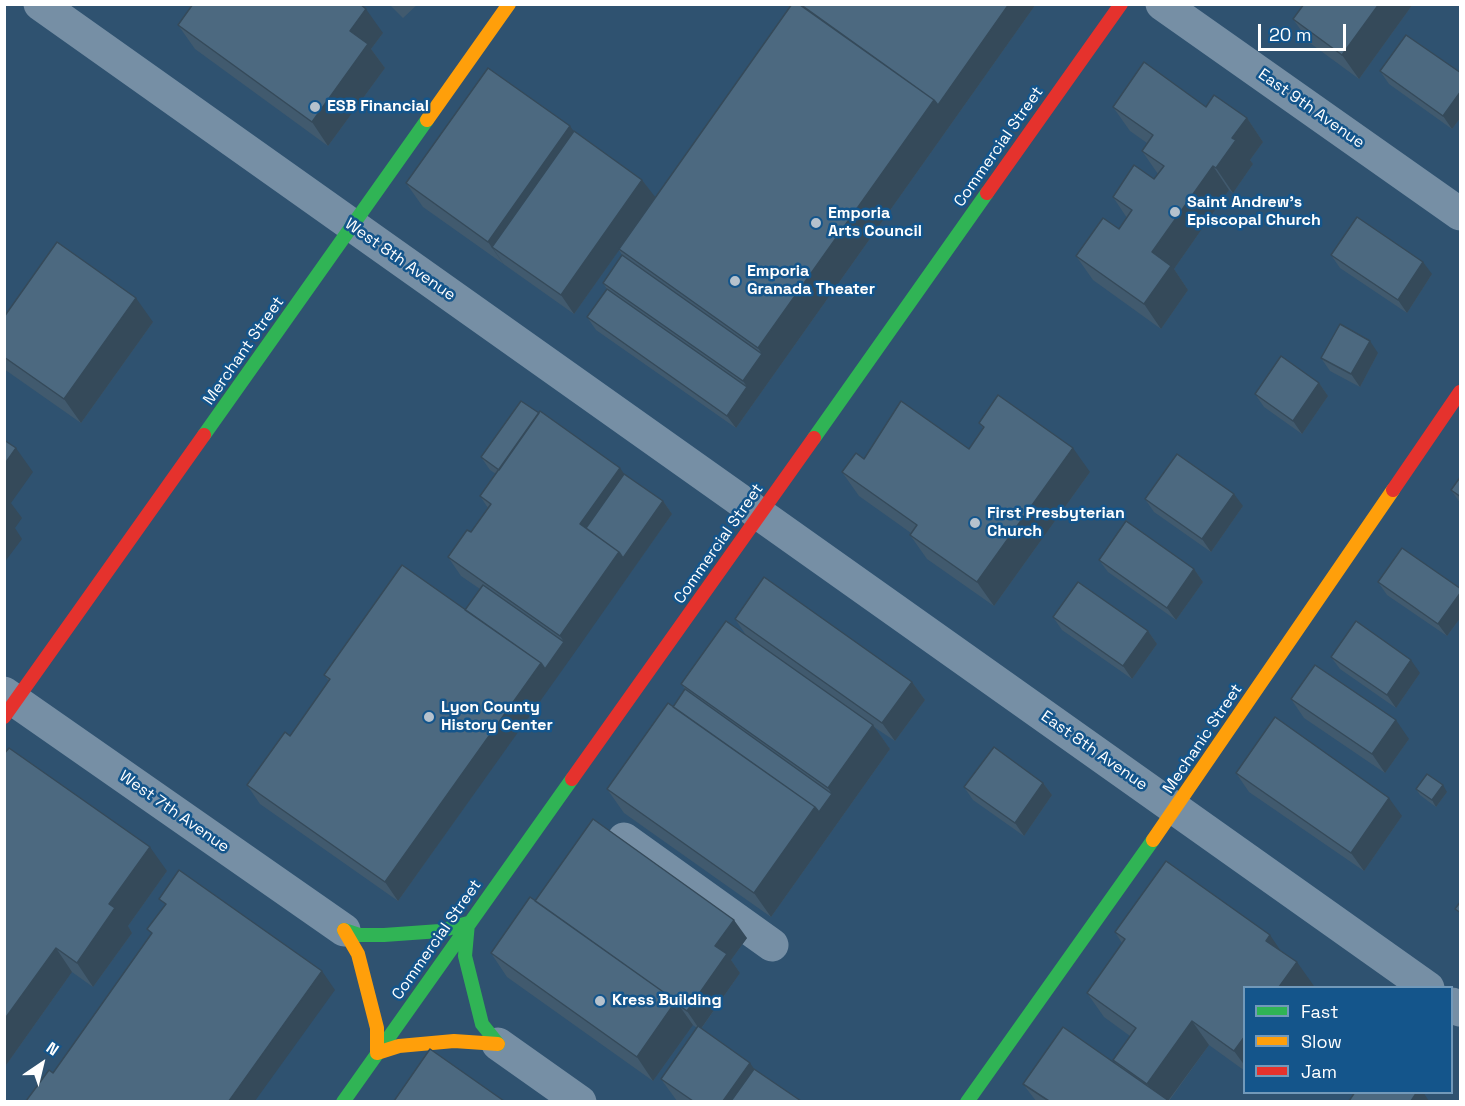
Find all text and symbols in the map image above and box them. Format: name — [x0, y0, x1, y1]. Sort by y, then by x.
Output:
scale bar — [1261, 12, 1350, 50]
text: 20 m — [1269, 23, 1312, 46]
street label: East 9th Avenue — [1254, 65, 1368, 153]
street label: Commercial Street — [950, 83, 1048, 211]
place label: ESB Financial — [327, 97, 429, 117]
marker: ESB Financial — [308, 100, 322, 114]
place label: Saint Andrew's Episcopal Church — [1187, 193, 1321, 231]
place label: Emporia Arts Council — [828, 204, 922, 242]
marker: Saint Andrew's Episcopal Church — [1168, 205, 1182, 219]
street label: West 8th Avenue — [341, 215, 459, 305]
marker: Emporia Arts Council — [809, 216, 823, 230]
place label: Emporia Granada Theater — [747, 262, 875, 300]
marker: Emporia Granada Theater — [728, 274, 742, 288]
street label: Merchant Street — [200, 293, 288, 409]
street label: Commercial Street — [670, 480, 768, 608]
place label: First Presbyterian Church — [987, 504, 1125, 542]
marker: First Presbyterian Church — [968, 516, 982, 530]
street label: Mechanic Street — [1159, 680, 1247, 798]
place label: Lyon County History Center — [441, 698, 553, 736]
street label: East 8th Avenue — [1037, 707, 1151, 795]
marker: Lyon County History Center — [422, 710, 436, 724]
street label: West 7th Avenue — [115, 767, 233, 857]
street label: Commercial Street — [388, 876, 486, 1004]
legend — [1243, 986, 1453, 1094]
place label: Kress Building — [612, 991, 722, 1011]
marker: Kress Building — [593, 994, 607, 1008]
text: Fast — [1301, 1000, 1338, 1023]
text: Slow — [1301, 1030, 1342, 1053]
north arrow — [12, 1034, 72, 1094]
text: N — [42, 1037, 63, 1061]
text: Jam — [1301, 1060, 1337, 1083]

